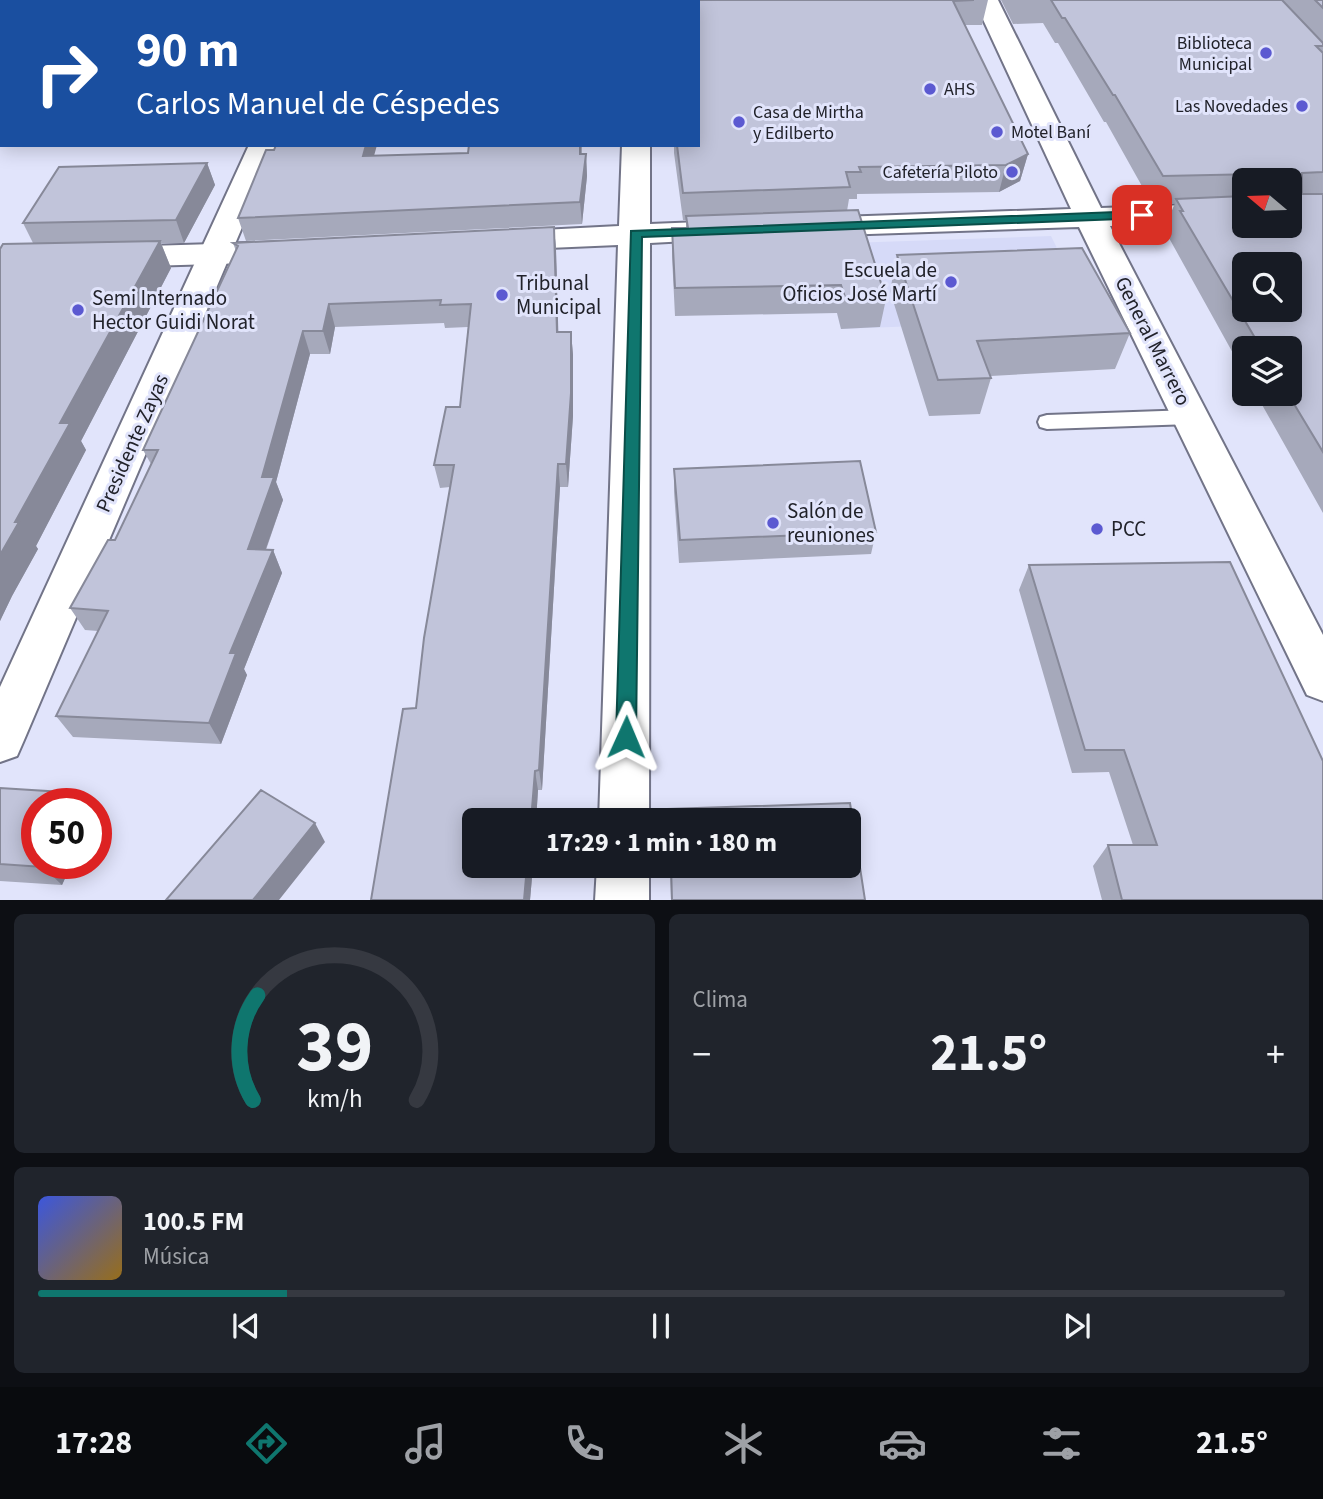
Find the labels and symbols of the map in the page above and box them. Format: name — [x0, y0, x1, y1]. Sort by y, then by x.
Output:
place label: Biblioteca Municipal — [1177, 31, 1252, 77]
marker: Biblioteca Municipal — [1258, 45, 1274, 61]
place label: AHS — [944, 77, 975, 102]
marker: AHS — [922, 81, 938, 97]
place label: Las Novedades — [1175, 94, 1288, 119]
marker: Las Novedades — [1294, 98, 1310, 114]
place label: Casa de Mirtha y Edilberto — [753, 100, 864, 146]
marker: Casa de Mirtha y Edilberto — [731, 114, 747, 130]
place label: Motel Baní — [1011, 120, 1091, 145]
marker: Motel Baní — [989, 124, 1005, 140]
place label: Cafetería Piloto — [882, 160, 998, 185]
marker: Cafetería Piloto — [1004, 164, 1020, 180]
north arrow — [1232, 168, 1302, 238]
pin — [1112, 185, 1172, 245]
place label: Escuela de Oficios José Martí — [782, 255, 938, 309]
place label: Tribunal Municipal — [516, 268, 601, 322]
street label: General Marrero — [1108, 271, 1198, 411]
marker: Escuela de Oficios José Martí — [943, 274, 959, 290]
place label: Semi Internado Hector Guidi Norat — [92, 283, 255, 337]
marker: Tribunal Municipal — [494, 287, 510, 303]
marker: Semi Internado Hector Guidi Norat — [70, 302, 86, 318]
street label: Presidente Zayas — [88, 369, 176, 517]
place label: Salón de reuniones — [787, 496, 875, 550]
place label: PCC — [1111, 514, 1146, 544]
marker: Salón de reuniones — [765, 515, 781, 531]
marker: PCC — [1089, 521, 1105, 537]
position arrow — [589, 700, 663, 774]
speed limit sign: 50 — [21, 788, 112, 879]

